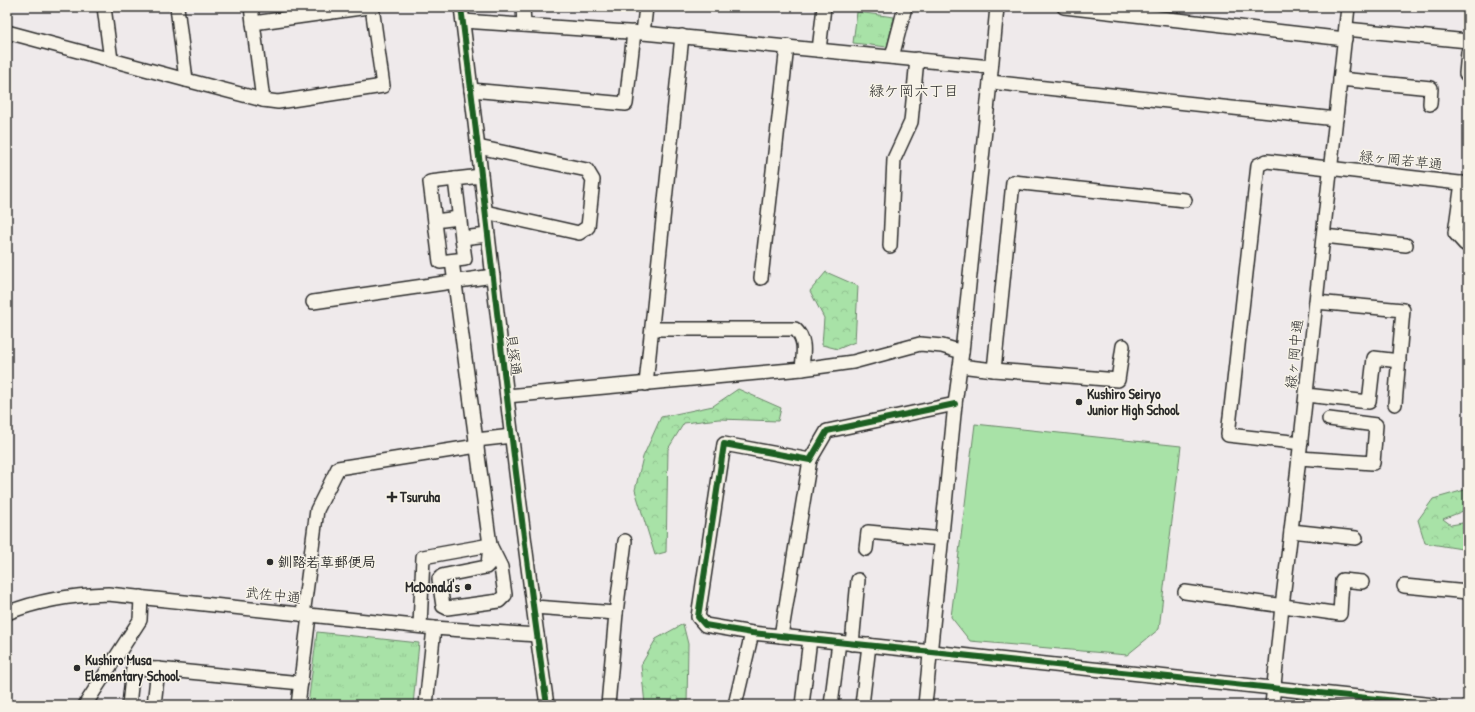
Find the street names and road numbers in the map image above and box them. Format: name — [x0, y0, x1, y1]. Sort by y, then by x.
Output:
street label: 緑ヶ岡若草通 — [1358, 146, 1444, 173]
street label: 緑ヶ岡中通 — [1280, 318, 1307, 390]
street label: 貝塚通 — [503, 333, 526, 377]
street label: 武佐中通 — [244, 582, 302, 607]

